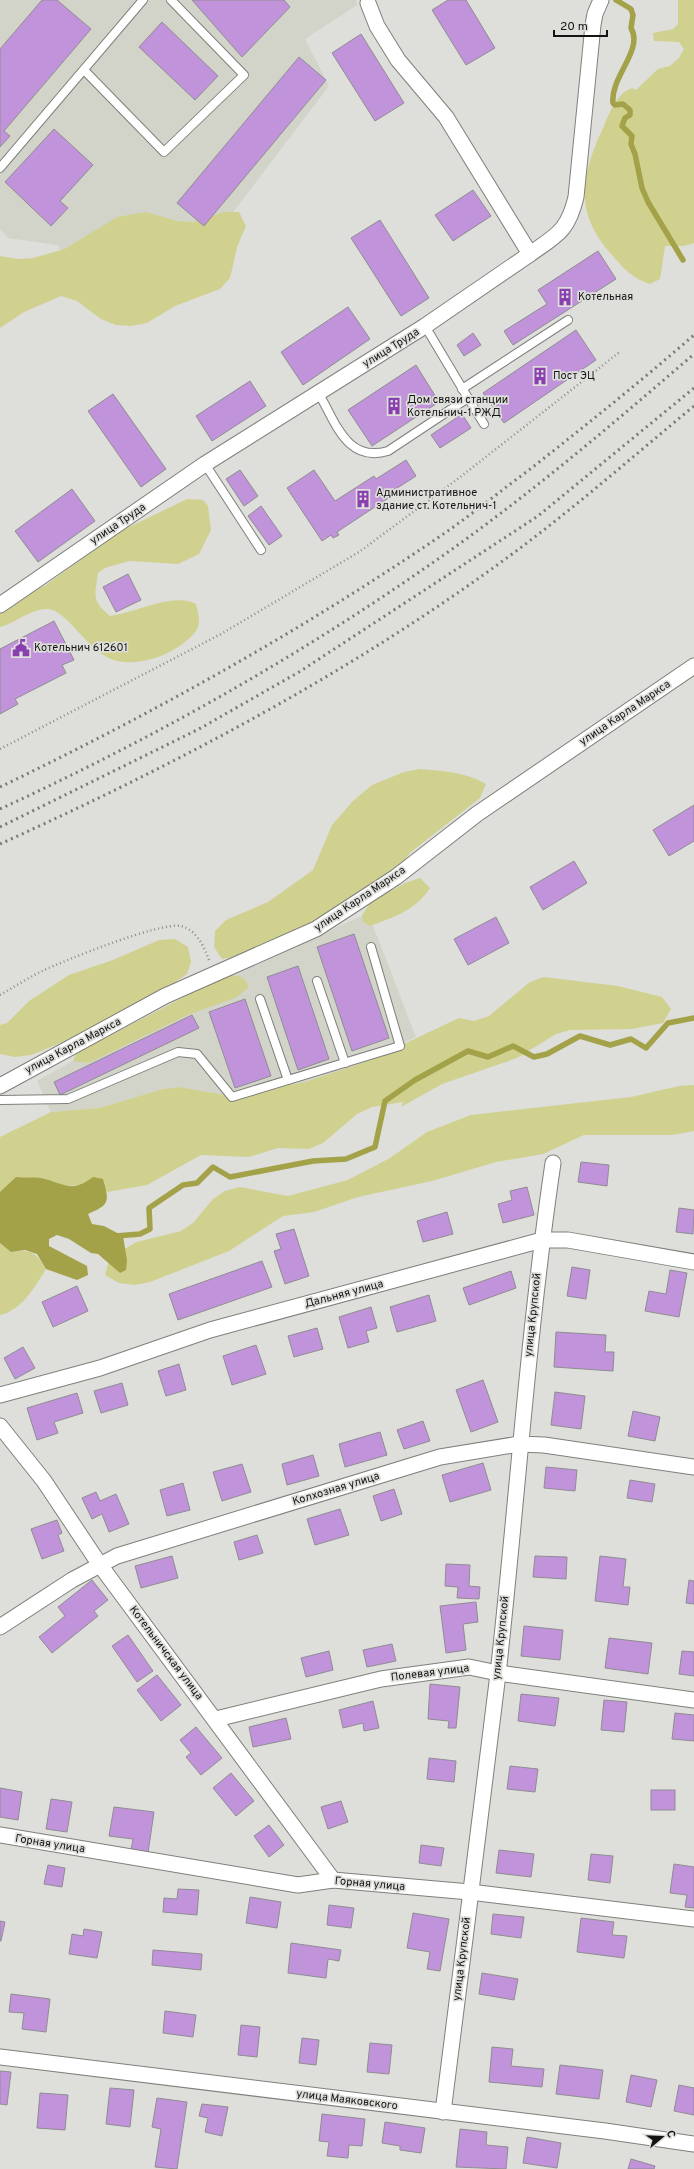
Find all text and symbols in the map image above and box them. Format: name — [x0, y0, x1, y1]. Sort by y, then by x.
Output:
scale bar — [554, 12, 607, 38]
text: 20 m — [560, 19, 588, 35]
building icon: Котельная — [555, 287, 575, 307]
place label: Котельная — [578, 290, 633, 304]
street label: улица Труда — [360, 325, 422, 371]
building icon: Пост ЭЦ — [530, 366, 550, 386]
place label: Пост ЭЦ — [553, 369, 595, 383]
place label: Дом связи станции Котельнич-1 РЖД — [407, 393, 508, 420]
building icon: Дом связи станции Котельнич-1 РЖД — [384, 396, 404, 416]
place label: Административное здание ст. Котельнич-1 — [376, 486, 497, 513]
building icon: Административное здание ст. Котельнич-1 — [353, 489, 373, 509]
street label: улица Труда — [87, 500, 149, 548]
public building icon: Котельнич 612601 — [11, 638, 31, 658]
place label: Котельнич 612601 — [34, 641, 128, 655]
street label: улица Карла Маркса — [577, 677, 673, 749]
street label: улица Карла Маркса — [312, 863, 408, 935]
street label: улица Карла Маркса — [23, 1015, 124, 1077]
street label: улица Крупской — [522, 1272, 544, 1358]
street label: Дальняя улица — [303, 1277, 385, 1311]
street label: Колхозная улица — [291, 1469, 381, 1509]
street label: улица Крупской — [490, 1595, 512, 1681]
street label: Котельничская улица — [126, 1603, 206, 1703]
street label: Полевая улица — [390, 1661, 470, 1685]
street label: Горная улица — [14, 1832, 86, 1856]
street label: Горная улица — [334, 1874, 406, 1894]
street label: улица Крупской — [450, 1916, 474, 2002]
street label: улица Маяковского — [295, 2087, 399, 2113]
north arrow — [642, 2117, 682, 2157]
text: С — [663, 2128, 678, 2140]

